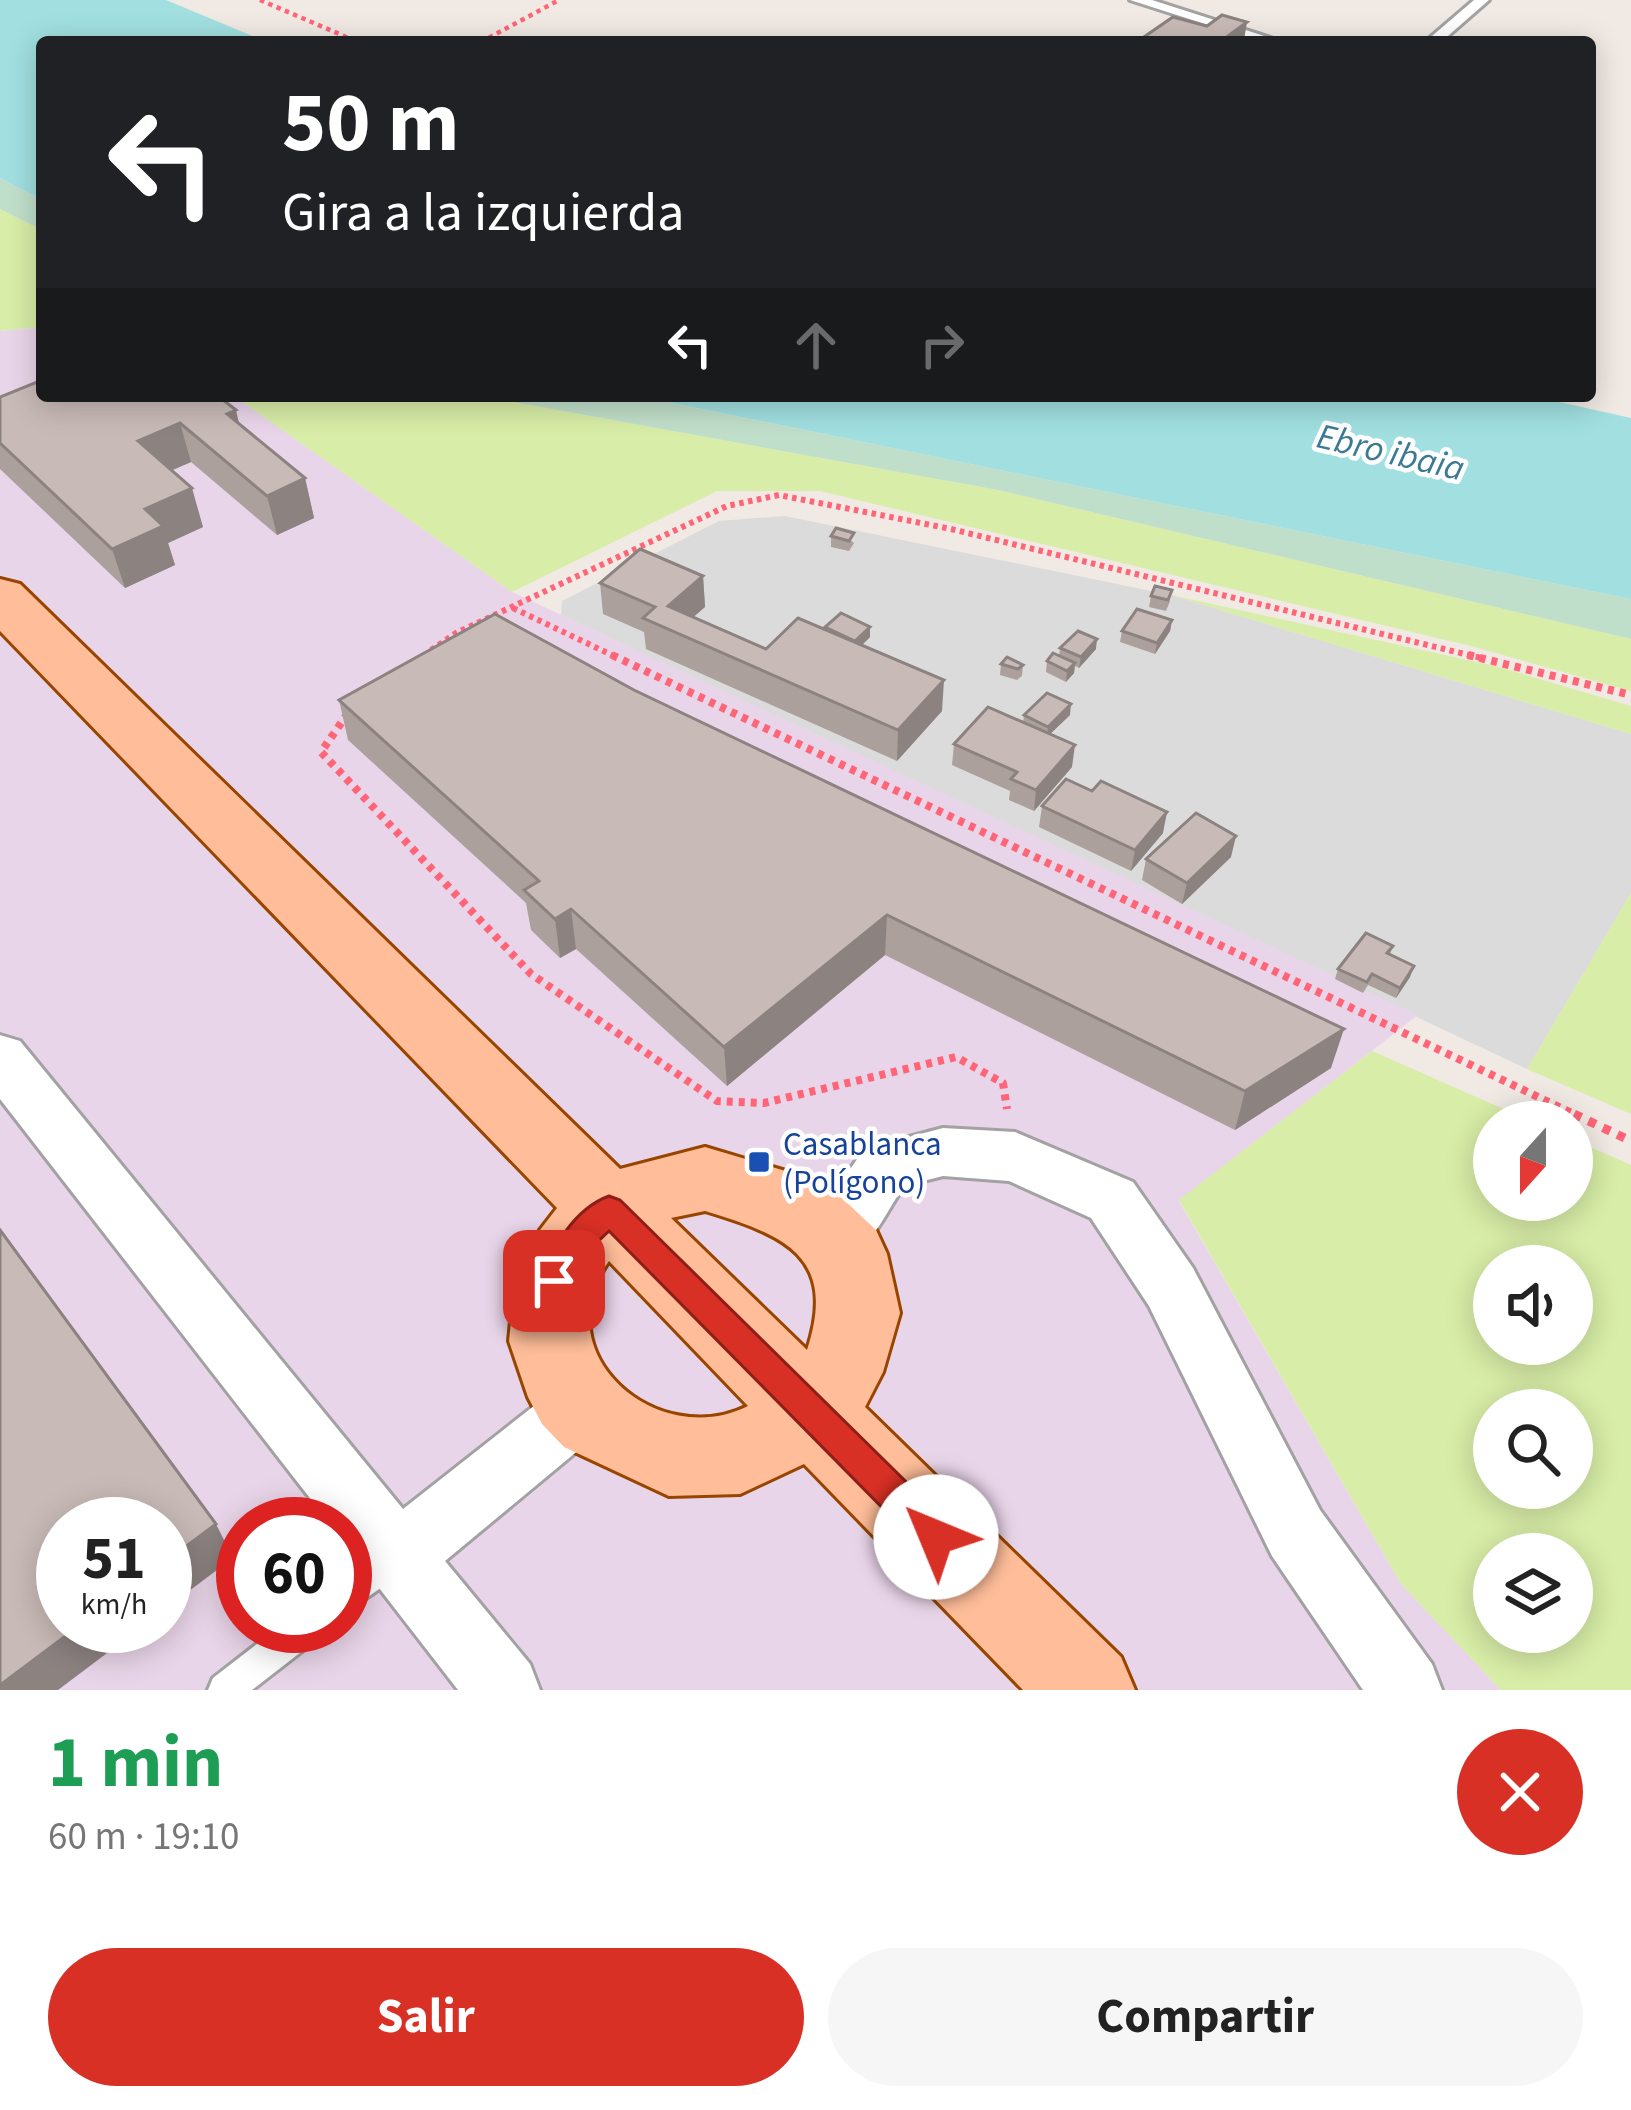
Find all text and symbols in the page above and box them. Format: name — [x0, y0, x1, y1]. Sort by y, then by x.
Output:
text: 50 m — [282, 64, 460, 184]
icon: left — [84, 84, 240, 240]
text: Gira a la izquierda — [282, 175, 684, 252]
icon: left — [657, 312, 723, 378]
icon: ahead — [783, 312, 849, 378]
icon: right — [909, 312, 975, 378]
water label: Ebro ibaia — [1312, 411, 1469, 494]
north arrow — [1473, 1101, 1593, 1221]
map controls — [1473, 1101, 1593, 1653]
place label: Casablanca (Polígono) — [783, 1121, 942, 1206]
marker: Casablanca (Polígono) — [746, 1149, 772, 1175]
pin — [503, 1230, 605, 1332]
button: sound — [1473, 1245, 1593, 1365]
icon: arrive — [521, 1248, 587, 1314]
button: search — [1473, 1389, 1593, 1509]
position arrow — [873, 1474, 999, 1600]
speed limit sign: 60 — [216, 1497, 372, 1653]
text: 51 — [82, 1517, 146, 1602]
button: layers — [1473, 1533, 1593, 1653]
text: km/h — [81, 1583, 147, 1626]
text: 1 min — [48, 1712, 223, 1815]
button: close — [1457, 1729, 1583, 1855]
text: 60 m · 19:10 — [48, 1809, 239, 1865]
button: Salir — [48, 1948, 804, 2086]
button: Compartir — [828, 1948, 1583, 2086]

